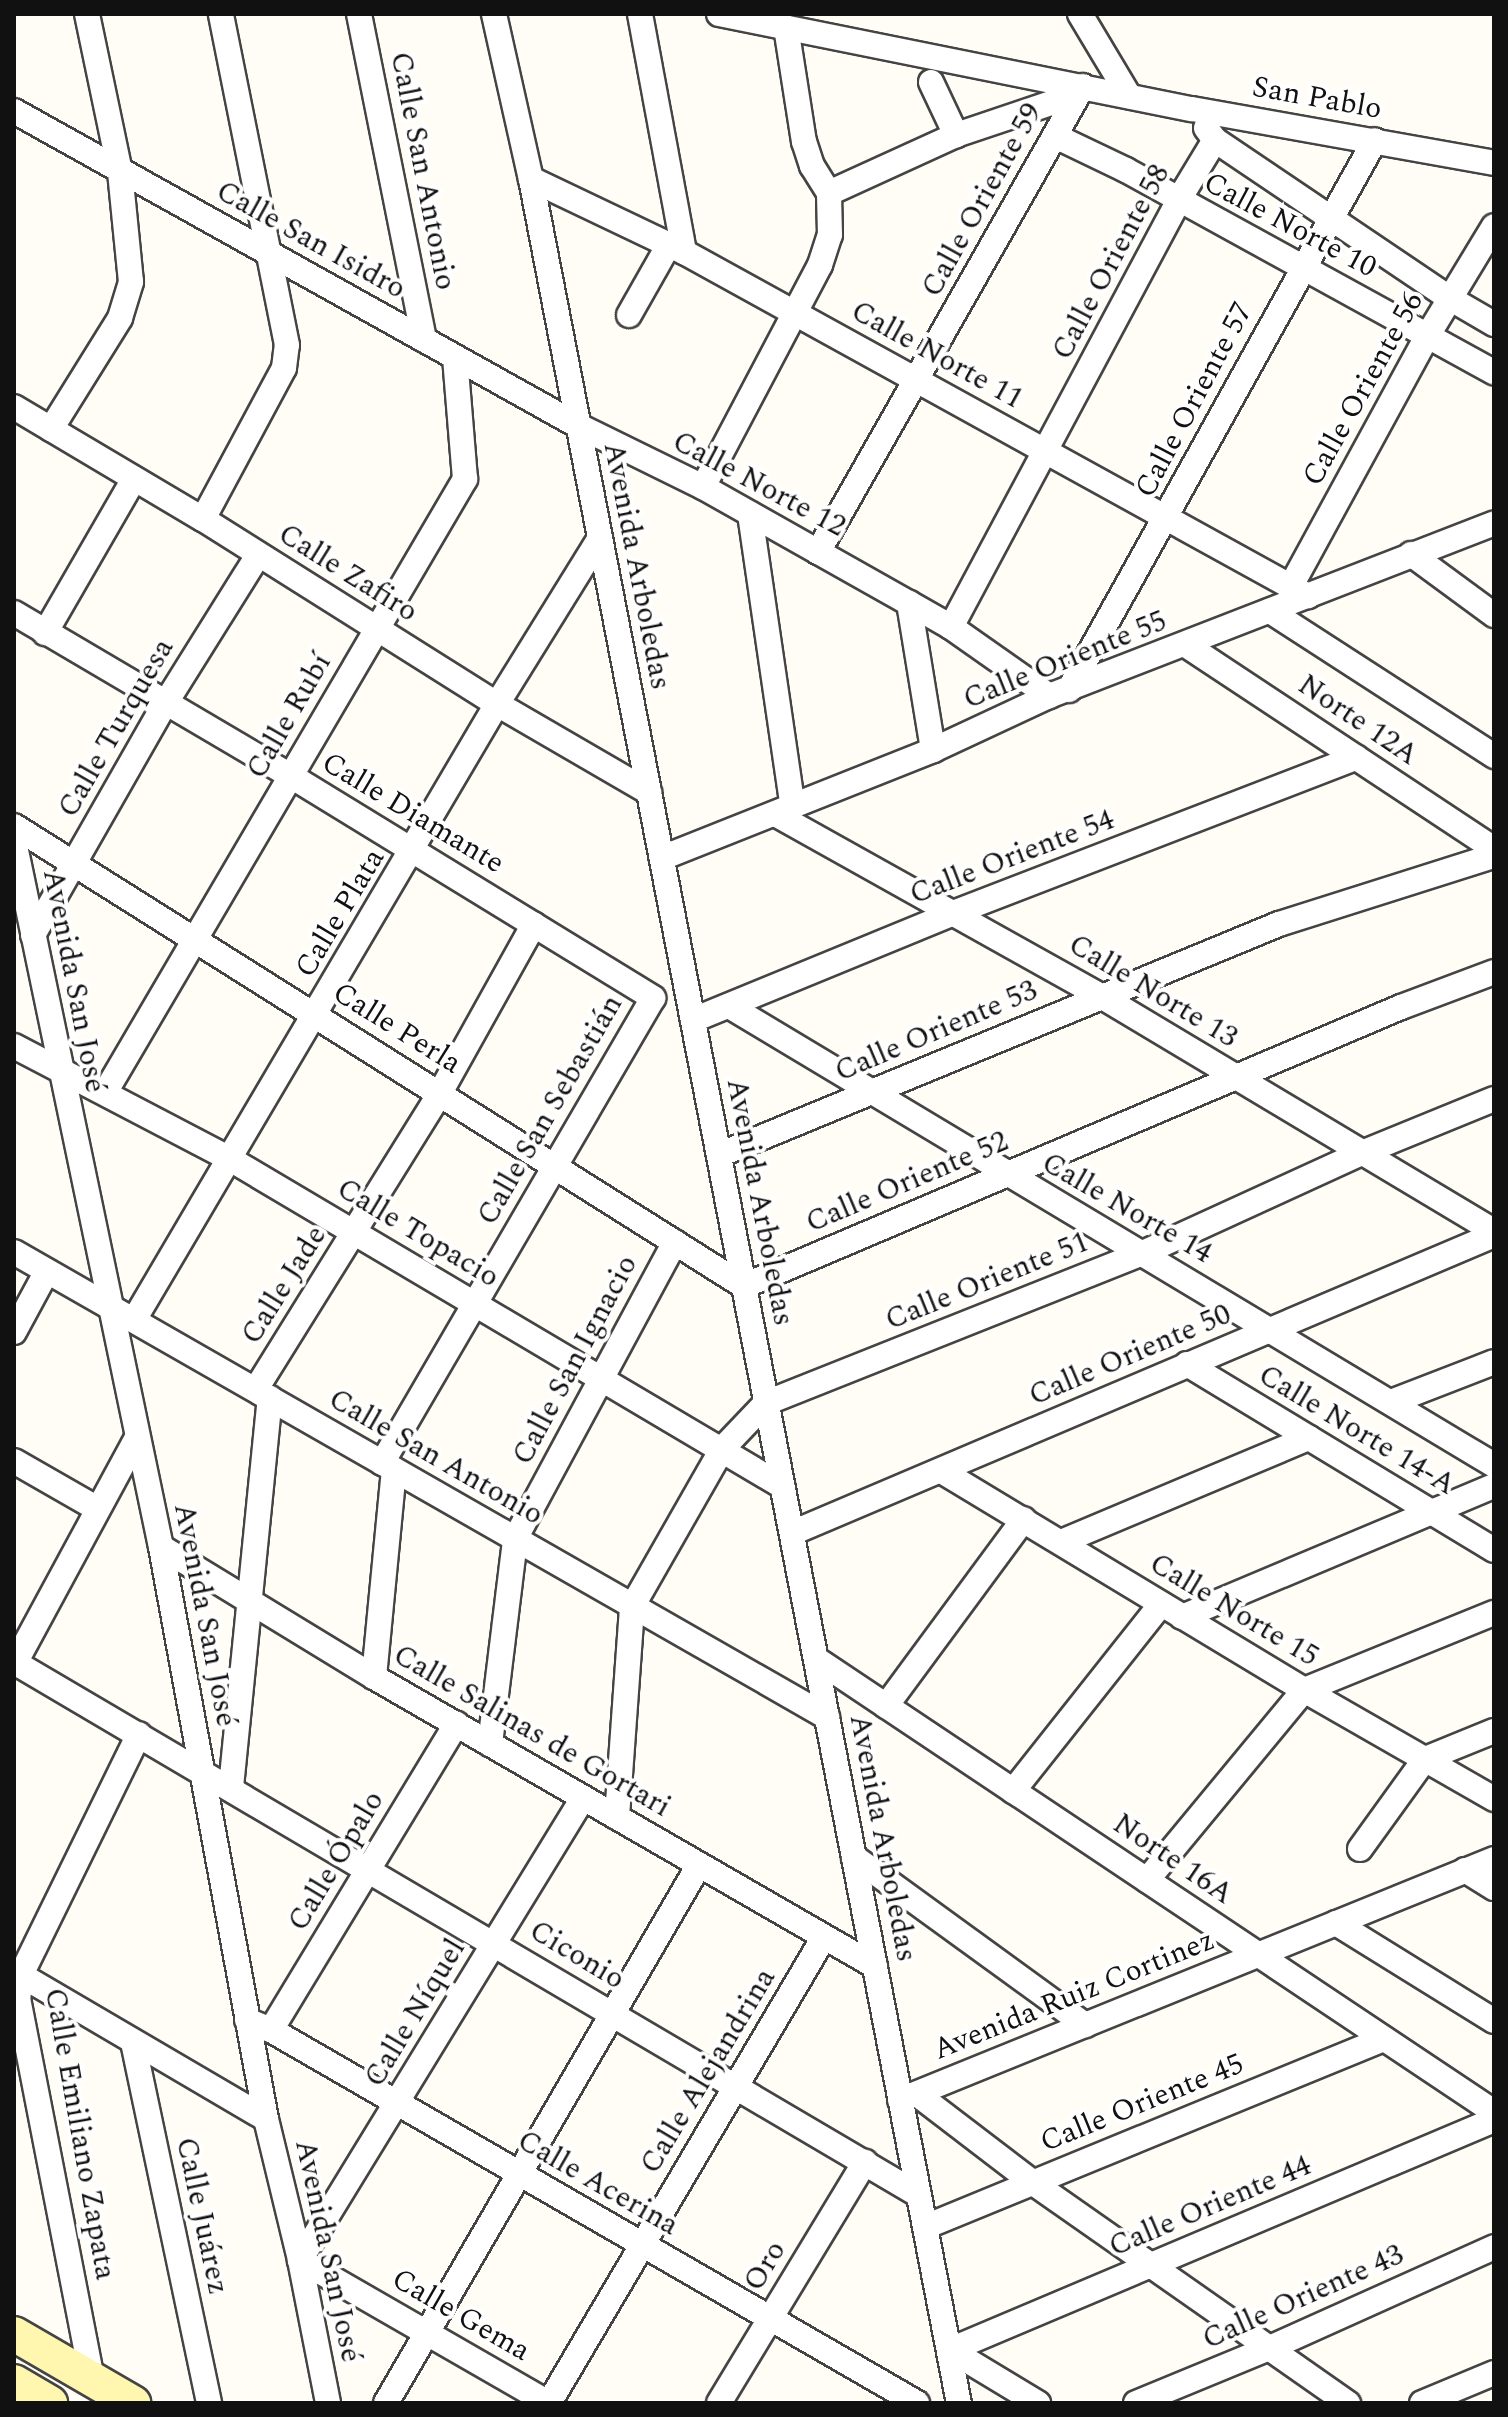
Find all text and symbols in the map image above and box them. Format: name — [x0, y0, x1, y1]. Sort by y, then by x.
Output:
street label: Calle San Antonio — [382, 49, 464, 293]
street label: San Pablo — [1249, 69, 1385, 127]
street label: Calle Oriente 59 — [914, 97, 1050, 303]
street label: Calle Oriente 58 — [1044, 158, 1178, 366]
street label: Calle Norte 10 — [1197, 164, 1383, 286]
street label: Calle San Isidro — [210, 173, 412, 307]
street label: Calle Oriente 56 — [1295, 286, 1431, 492]
street label: Calle Norte 11 — [845, 293, 1029, 417]
street label: Calle Oriente 57 — [1127, 296, 1261, 504]
street label: Calle Norte 12 — [666, 423, 852, 545]
street label: Avenida Arboledas — [595, 439, 679, 693]
street label: Calle Zafiro — [272, 516, 424, 630]
street label: Calle Oriente 55 — [958, 603, 1172, 717]
street label: Calle Turquesa — [50, 632, 182, 824]
street label: Calle Rubí — [239, 647, 339, 785]
street label: Norte 12A — [1291, 667, 1425, 773]
street label: Calle Diamante — [315, 744, 511, 882]
street label: Calle Oriente 54 — [905, 801, 1119, 913]
street label: Calle Plata — [288, 842, 392, 984]
street label: Avenida San José — [35, 866, 113, 1096]
street label: Calle Norte 13 — [1062, 926, 1244, 1056]
street label: Calle Oriente 53 — [830, 972, 1042, 1090]
street label: Calle Perla — [326, 974, 468, 1082]
street label: Calle San Sebastián — [470, 989, 630, 1231]
street label: Avenida Arboledas — [718, 1075, 802, 1329]
street label: Calle Oriente 52 — [801, 1123, 1013, 1241]
street label: Calle Norte 14 — [1035, 1145, 1219, 1271]
street label: Calle Topacio — [330, 1171, 506, 1295]
street label: Calle Jade — [234, 1219, 334, 1351]
street label: Calle Oriente 51 — [880, 1224, 1094, 1338]
street label: Calle San Ignacio — [505, 1249, 645, 1471]
street label: Calle Oriente 50 — [1024, 1296, 1236, 1414]
street label: Calle Norte 14-A — [1252, 1357, 1462, 1503]
street label: Calle San Antonio — [322, 1381, 550, 1533]
street label: Avenida San José — [166, 1500, 244, 1730]
street label: Calle Norte 15 — [1143, 1545, 1325, 1675]
street label: Calle Salinas de Gortari — [387, 1637, 677, 1825]
street label: Avenida Arboledas — [841, 1711, 925, 1965]
street label: Calle Ópalo — [280, 1784, 392, 1938]
street label: Norte 16A — [1106, 1806, 1240, 1912]
street label: Ciconio — [523, 1913, 631, 1997]
street label: Avenida Ruiz Cortinez — [928, 1922, 1220, 2068]
street label: Calle Níquel — [357, 1932, 473, 2094]
street label: Calle Alejandrina — [633, 1962, 783, 2180]
street label: Calle Emiliano Zapata — [37, 1985, 123, 2283]
street label: Calle Oriente 45 — [1035, 2046, 1249, 2160]
street label: Calle Acerina — [511, 2122, 685, 2244]
street label: Calle Juárez — [168, 2134, 236, 2298]
street label: Avenida San José — [287, 2136, 369, 2366]
street label: Calle Oriente 44 — [1104, 2147, 1316, 2265]
street label: Oro — [736, 2234, 794, 2298]
street label: Calle Oriente 43 — [1197, 2237, 1409, 2357]
street label: Calle Gema — [385, 2261, 537, 2369]

